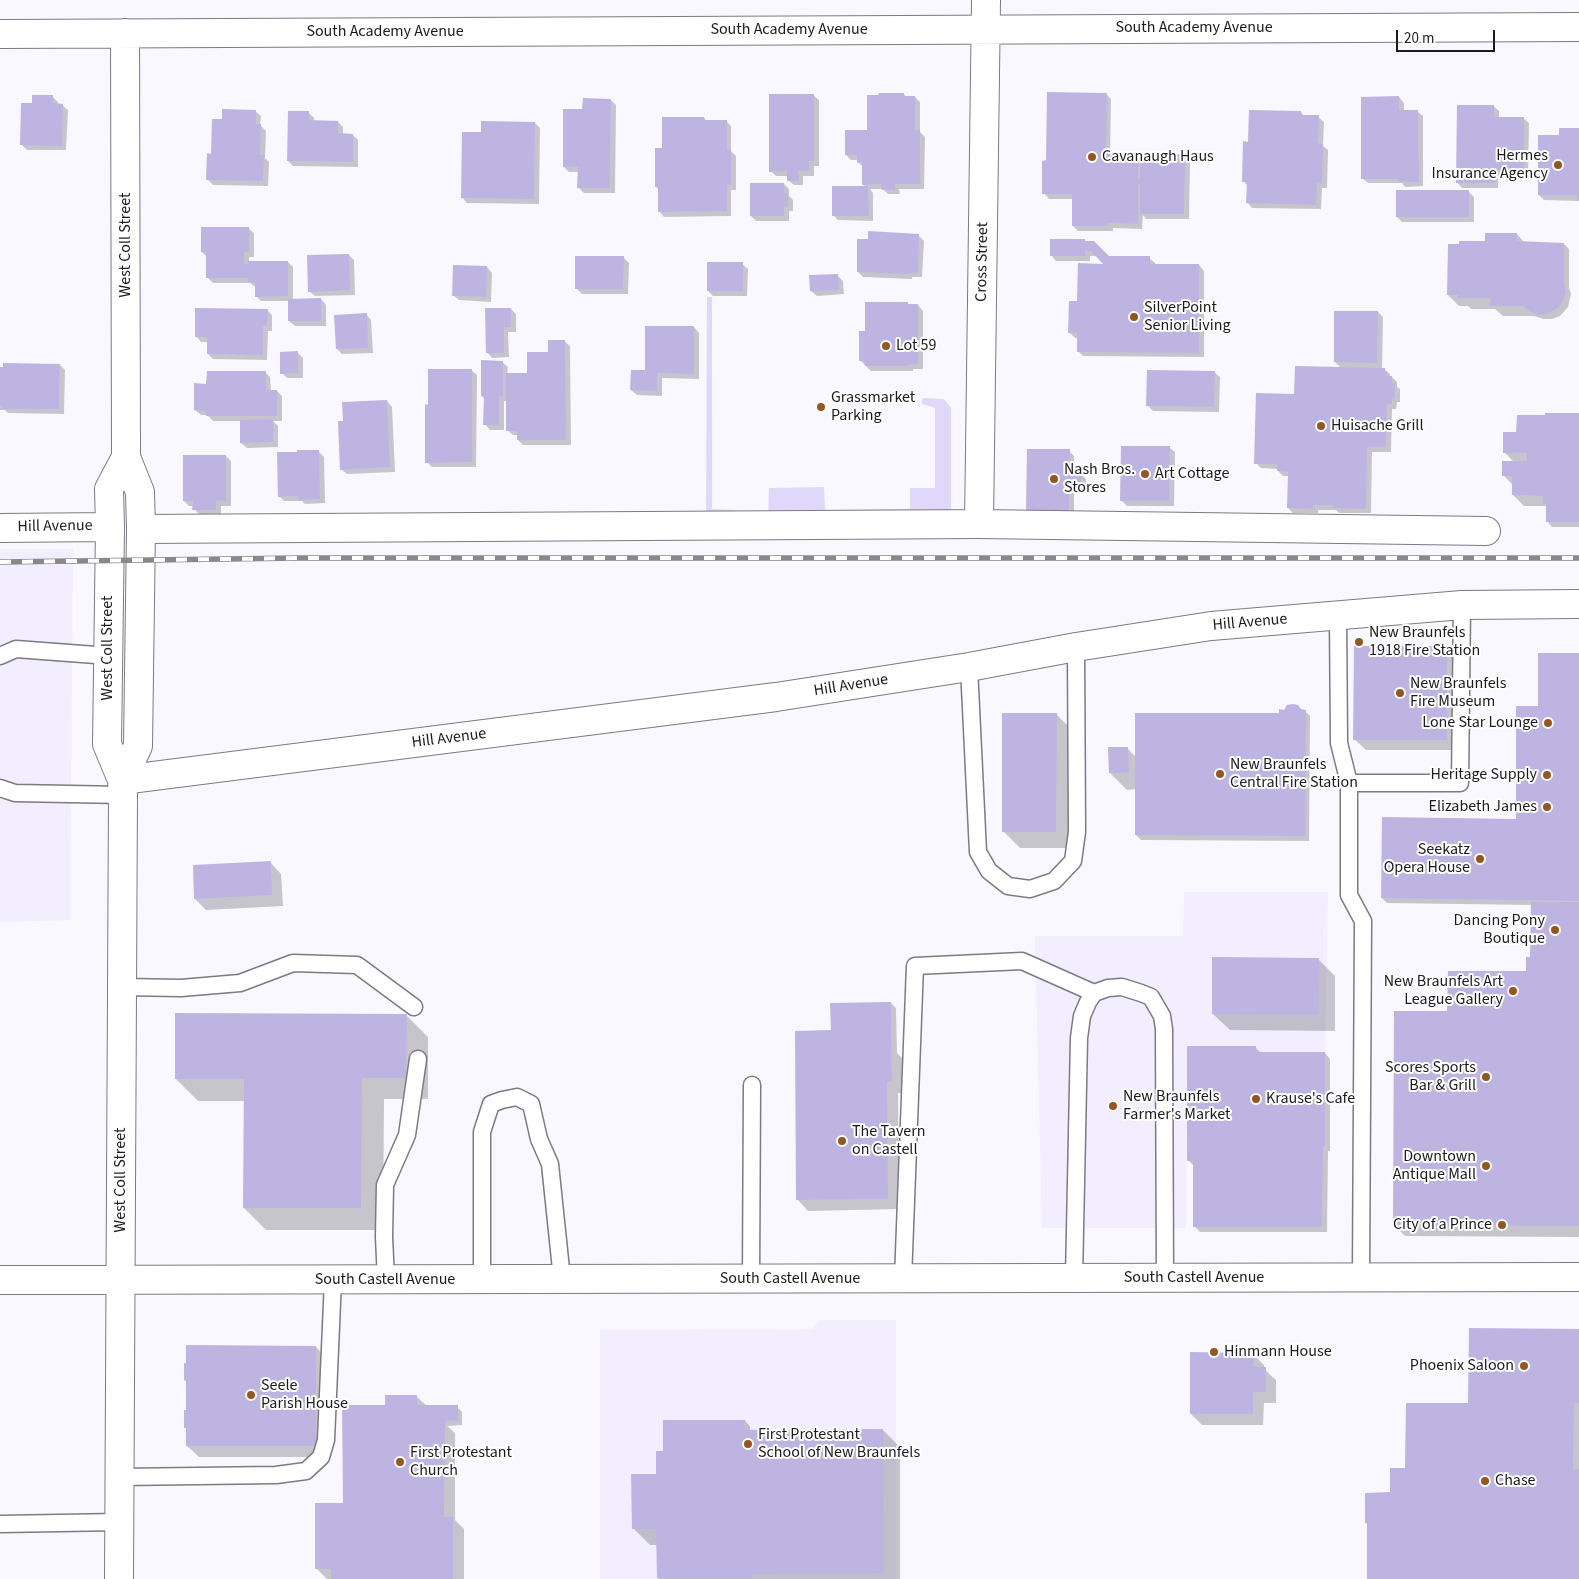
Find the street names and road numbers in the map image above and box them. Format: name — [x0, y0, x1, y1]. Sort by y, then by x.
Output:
street label: South Academy Avenue — [1115, 18, 1273, 38]
street label: South Academy Avenue — [710, 20, 868, 40]
street label: South Academy Avenue — [306, 22, 464, 42]
street label: West Coll Street — [116, 193, 136, 297]
street label: Cross Street — [973, 222, 993, 302]
street label: Hill Avenue — [17, 517, 93, 537]
street label: West Coll Street — [98, 596, 118, 700]
street label: Hill Avenue — [1212, 610, 1288, 636]
street label: Hill Avenue — [812, 671, 890, 701]
street label: Hill Avenue — [411, 725, 487, 753]
street label: West Coll Street — [111, 1128, 131, 1232]
street label: South Castell Avenue — [1124, 1268, 1264, 1288]
street label: South Castell Avenue — [720, 1269, 860, 1289]
street label: South Castell Avenue — [315, 1270, 455, 1290]

